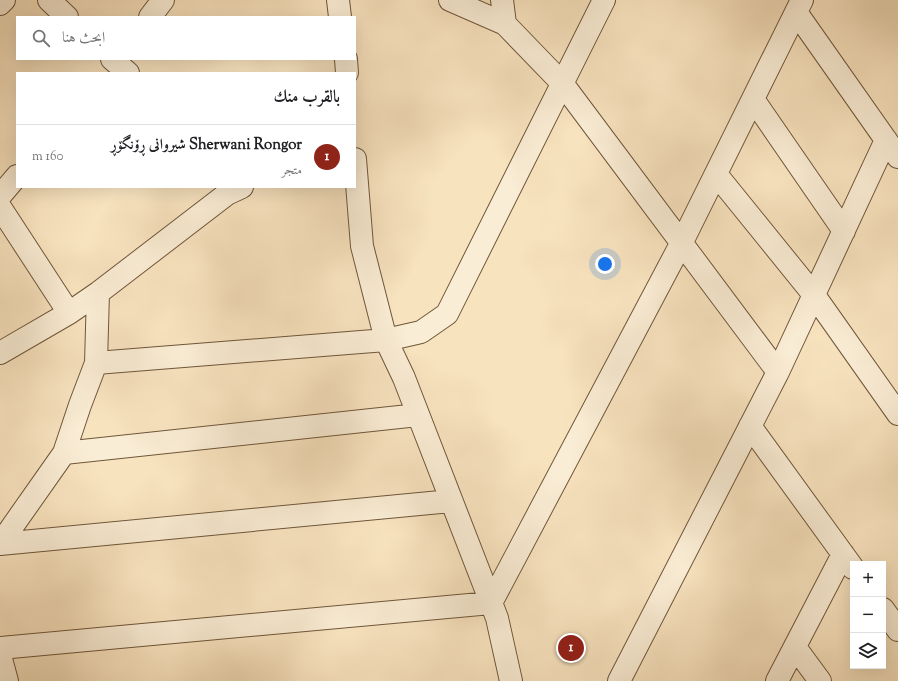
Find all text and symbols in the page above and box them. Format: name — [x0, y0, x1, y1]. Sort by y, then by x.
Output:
search box — [16, 16, 356, 60]
icon: search — [30, 27, 52, 49]
text: ابحث هنا — [62, 28, 105, 49]
text: بالقرب منك — [274, 86, 340, 110]
text: Sherwani Rongor شیروانی ڕۆنگۆڕ — [111, 135, 302, 156]
text: 160 m — [32, 148, 63, 166]
text: 1 — [325, 148, 329, 166]
text: متجر — [281, 162, 302, 180]
your location — [595, 254, 615, 274]
map controls — [850, 561, 886, 669]
button: + — [850, 561, 886, 597]
button: − — [850, 597, 886, 633]
pin: 1 — [558, 633, 584, 663]
button: layers — [850, 633, 886, 669]

